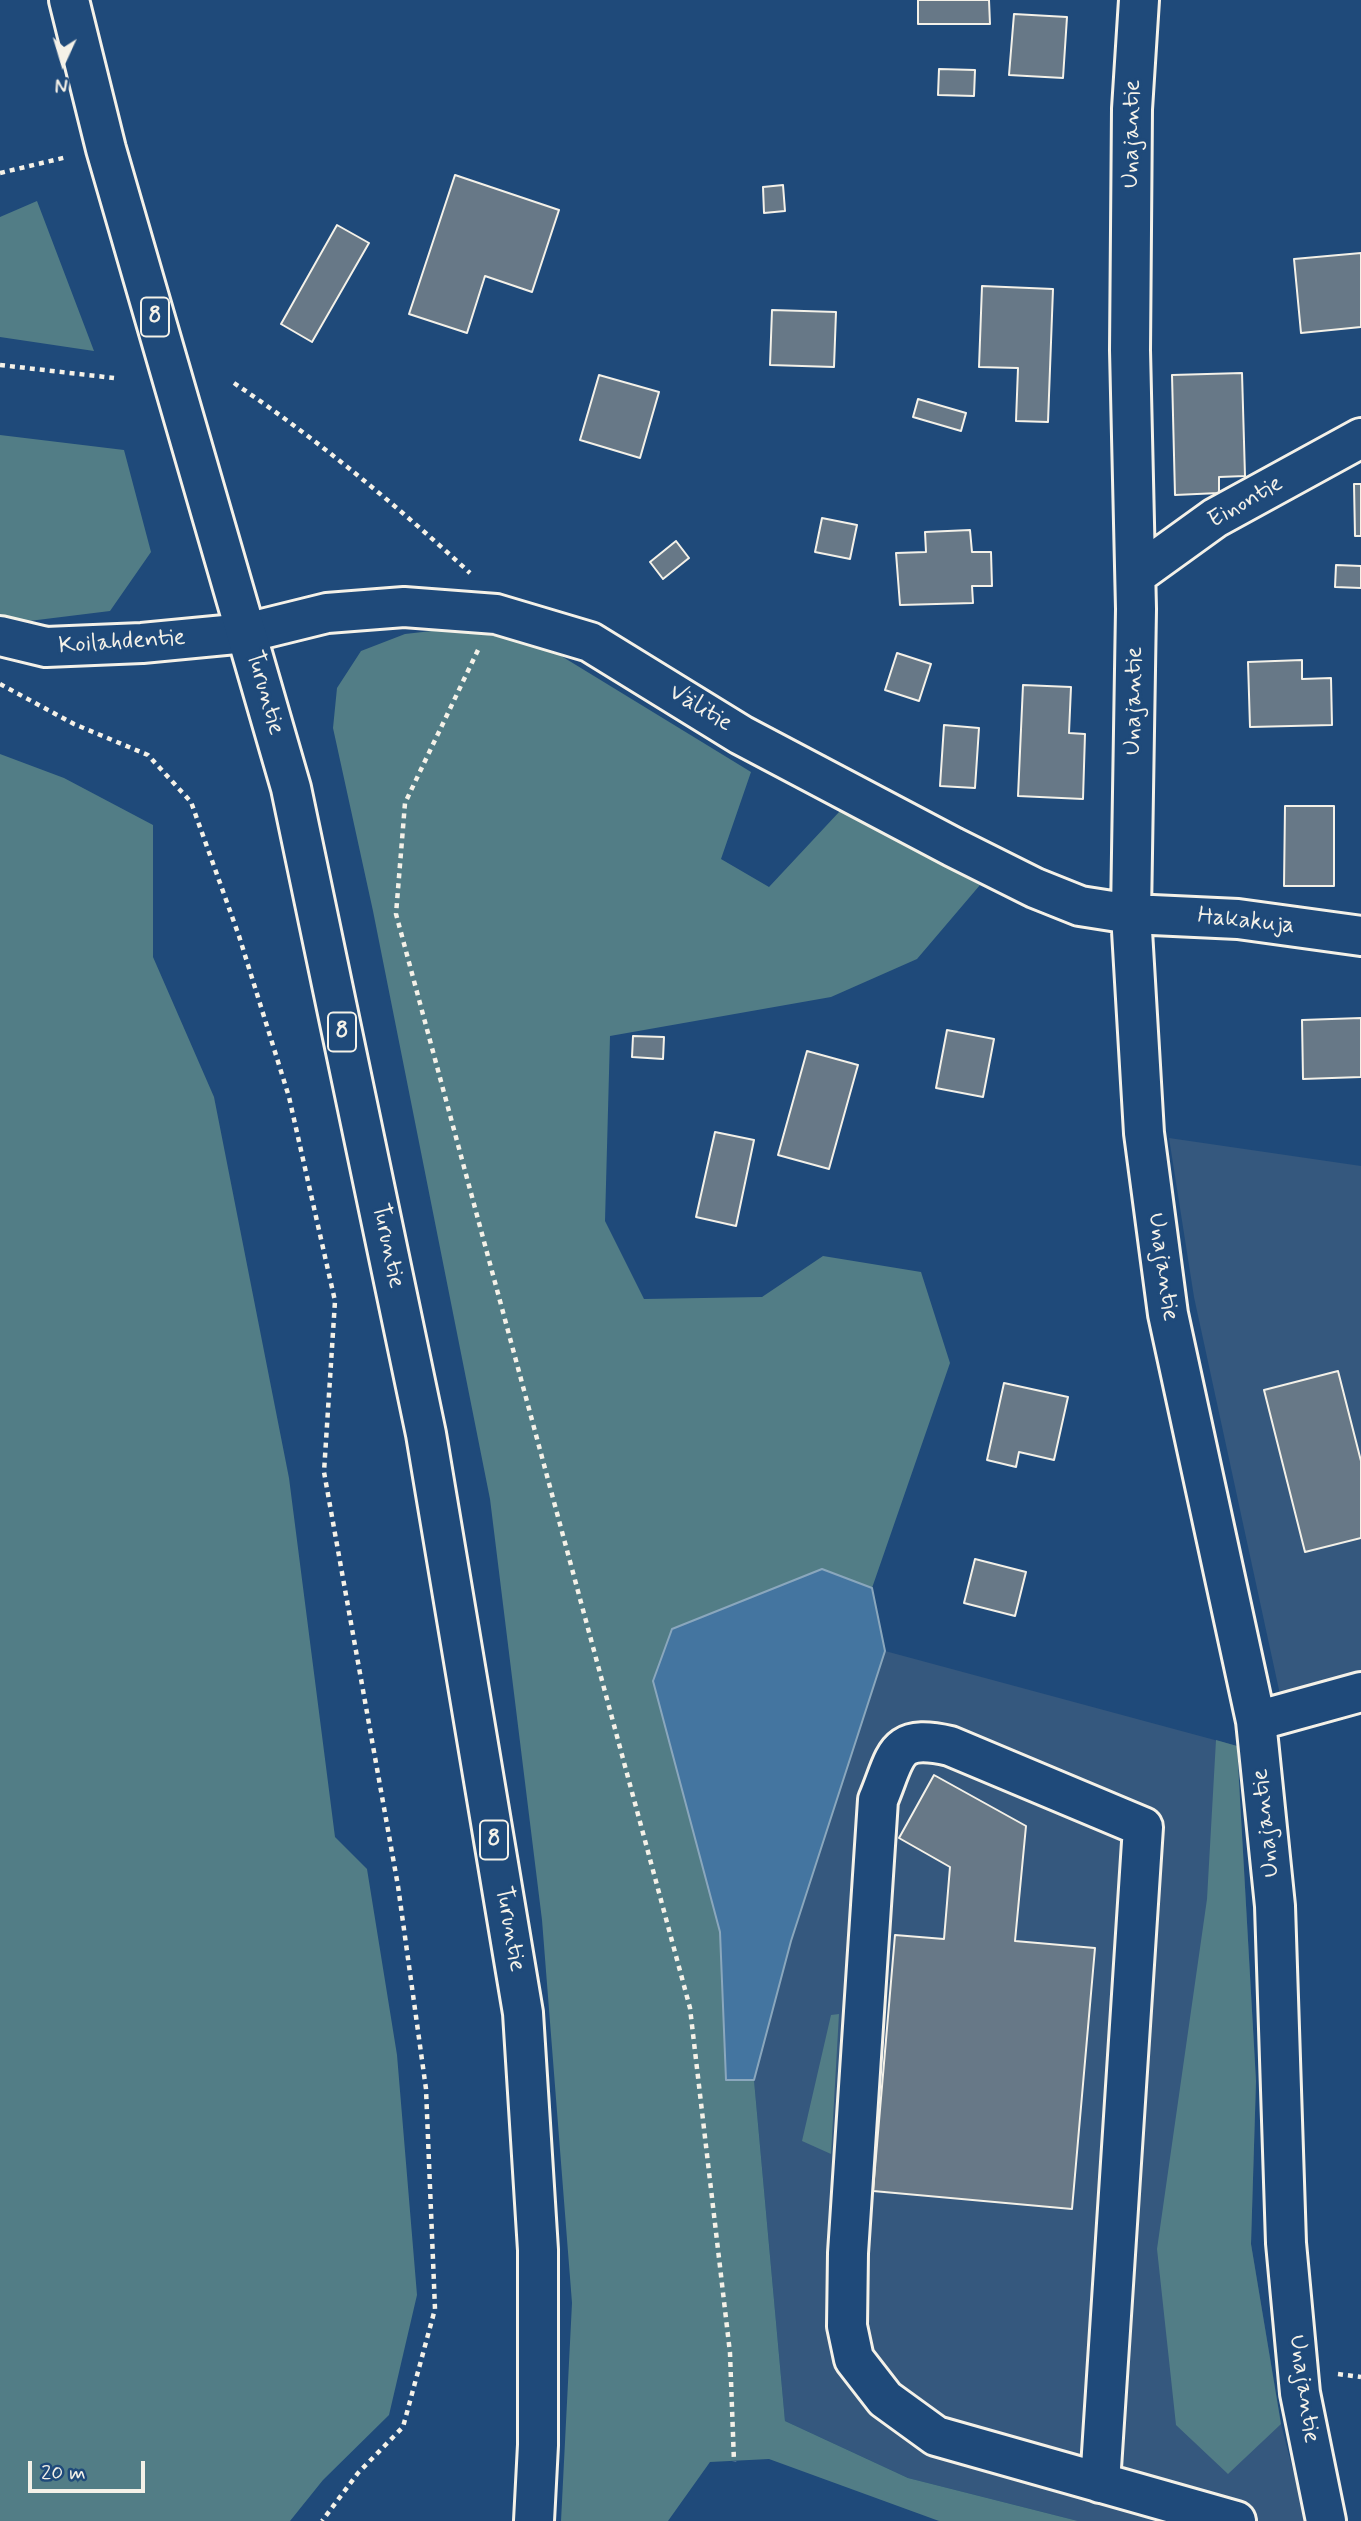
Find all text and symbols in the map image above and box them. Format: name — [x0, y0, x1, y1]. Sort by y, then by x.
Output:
north arrow — [28, 28, 98, 98]
text: N — [54, 72, 69, 97]
street label: Unajantie — [1118, 79, 1148, 189]
road number: 8 — [141, 298, 169, 336]
street label: Einontie — [1203, 470, 1289, 536]
street label: Koilahdentie — [58, 624, 186, 662]
street label: Unajantie — [1120, 646, 1150, 756]
street label: Turuntie — [238, 648, 290, 738]
street label: Välitie — [663, 679, 737, 739]
street label: Hakakuja — [1196, 903, 1296, 941]
road number: 8 — [328, 1012, 356, 1051]
street label: Turuntie — [364, 1201, 410, 1291]
street label: Unajantie — [1140, 1211, 1184, 1323]
street label: Unajantie — [1247, 1767, 1287, 1879]
road number: 8 — [480, 1820, 508, 1859]
street label: Turuntie — [487, 1884, 531, 1974]
street label: Unajantie — [1281, 2333, 1325, 2445]
scale bar — [32, 2448, 149, 2492]
text: 20 m — [41, 2459, 86, 2487]

